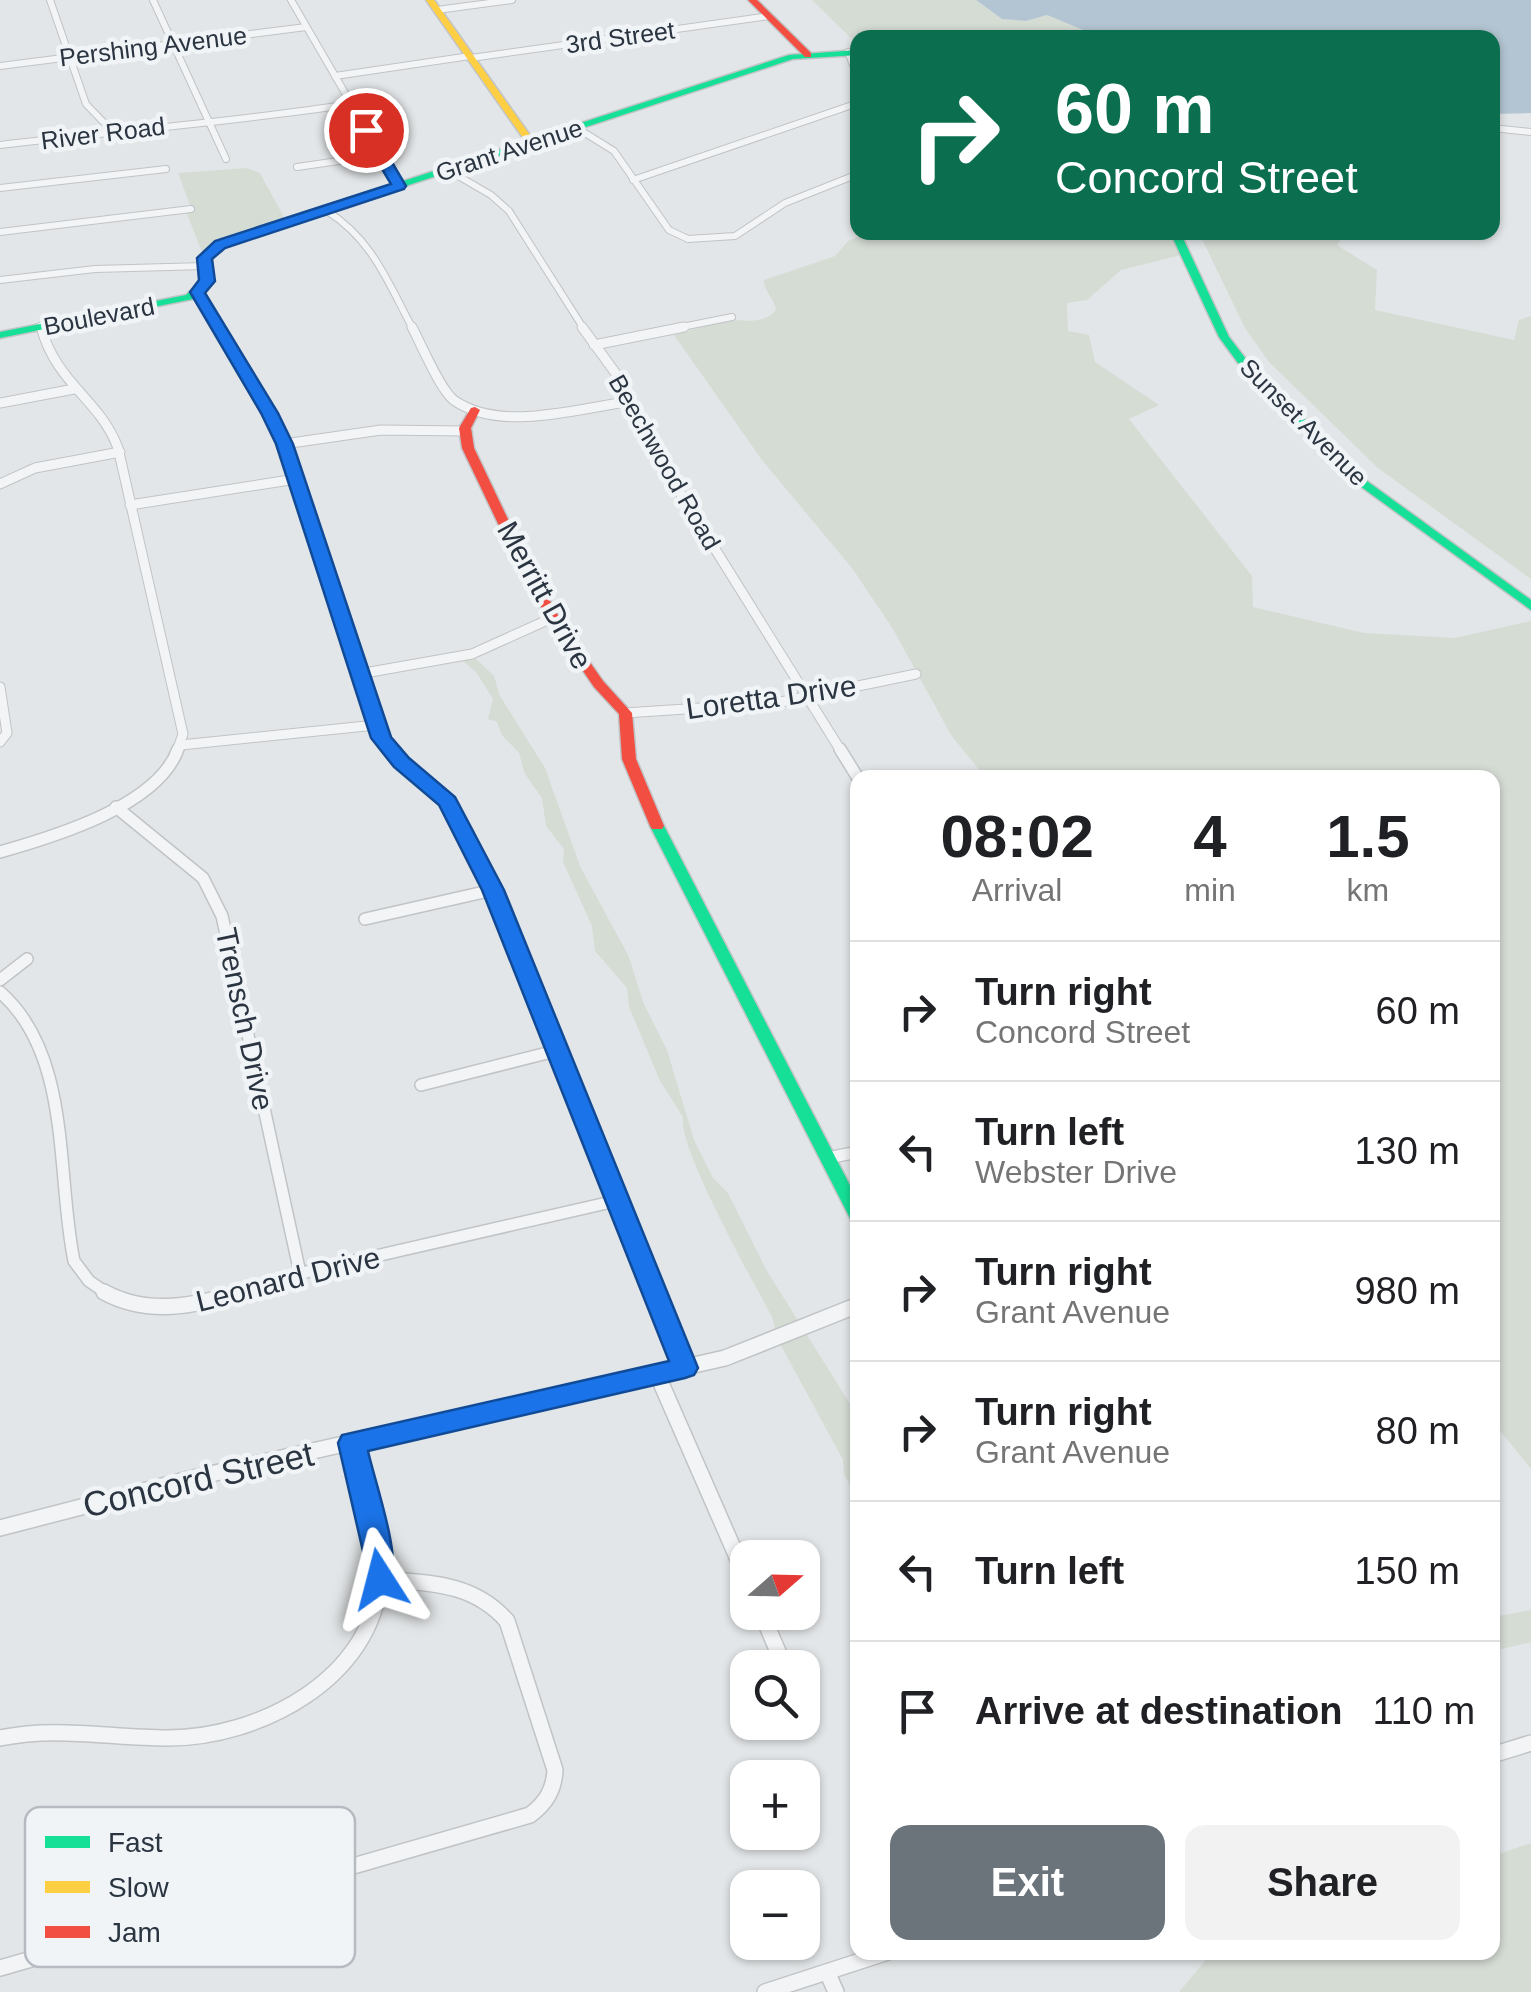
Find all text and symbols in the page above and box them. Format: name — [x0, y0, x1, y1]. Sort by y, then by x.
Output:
street label: 3rd Street — [564, 15, 676, 59]
street label: Pershing Avenue — [58, 21, 248, 71]
icon: right — [890, 70, 1020, 200]
text: 60 m — [1055, 70, 1215, 148]
pin — [324, 88, 409, 173]
icon: arrive — [339, 103, 394, 158]
street label: River Road — [39, 111, 167, 155]
street label: Grant Avenue — [432, 113, 586, 187]
text: Concord Street — [1055, 152, 1358, 203]
street label: Boulevard — [41, 292, 157, 340]
street label: Sunset Avenue — [1235, 353, 1373, 491]
street label: Beechwood Road — [604, 370, 726, 554]
street label: Merritt Drive — [491, 516, 599, 674]
street label: Loretta Drive — [684, 669, 858, 725]
text: 08:02 — [940, 803, 1094, 870]
text: 4 — [1193, 803, 1227, 870]
text: 1.5 — [1326, 803, 1410, 870]
text: Arrival — [972, 872, 1062, 908]
text: min — [1184, 872, 1236, 908]
text: km — [1347, 872, 1389, 908]
street label: Trensch Drive — [210, 925, 280, 1113]
text: Turn right — [975, 971, 1152, 1013]
icon: right — [890, 984, 945, 1039]
text: 60 m — [1376, 990, 1460, 1032]
text: Concord Street — [975, 1014, 1190, 1050]
text: Turn left — [975, 1111, 1124, 1153]
icon: left — [890, 1124, 945, 1179]
text: 130 m — [1354, 1130, 1460, 1172]
text: Webster Drive — [975, 1154, 1177, 1190]
street label: Leonard Drive — [193, 1240, 383, 1318]
text: Turn right — [975, 1251, 1152, 1293]
icon: right — [890, 1264, 945, 1319]
text: 980 m — [1354, 1270, 1460, 1312]
text: Grant Avenue — [975, 1294, 1170, 1330]
text: Turn right — [975, 1391, 1152, 1433]
icon: right — [890, 1404, 945, 1459]
text: 80 m — [1376, 1410, 1460, 1452]
street label: Concord Street — [79, 1433, 317, 1524]
text: Grant Avenue — [975, 1434, 1170, 1470]
position arrow — [328, 1527, 432, 1631]
north arrow — [730, 1540, 820, 1630]
map controls — [730, 1540, 820, 1960]
icon: left — [890, 1544, 945, 1599]
text: Turn left — [975, 1550, 1124, 1592]
text: 150 m — [1354, 1550, 1460, 1592]
button: search — [730, 1650, 820, 1740]
icon: arrive — [890, 1684, 945, 1739]
text: Arrive at destination — [975, 1690, 1342, 1732]
text: 110 m — [1372, 1690, 1475, 1732]
button: + — [730, 1760, 820, 1850]
legend — [25, 1807, 355, 1967]
button: Exit — [890, 1825, 1165, 1940]
button: Share — [1185, 1825, 1460, 1940]
text: Fast — [108, 1827, 163, 1858]
button: − — [730, 1870, 820, 1960]
text: Slow — [108, 1872, 169, 1903]
text: Jam — [108, 1917, 161, 1948]

